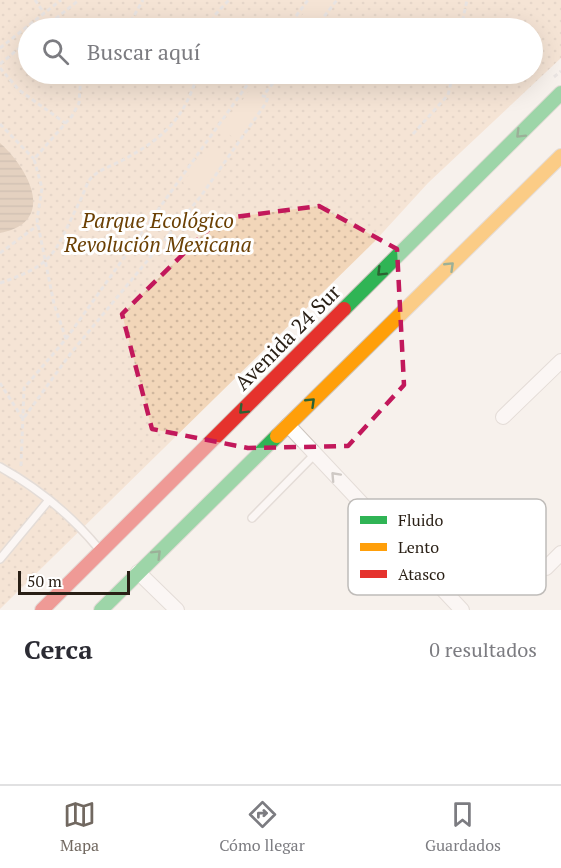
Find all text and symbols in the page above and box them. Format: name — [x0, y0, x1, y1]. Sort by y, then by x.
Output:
search box — [18, 18, 543, 84]
icon: search — [39, 35, 72, 68]
text: Buscar aquí — [87, 37, 200, 66]
one-way arrow — [516, 127, 527, 138]
park label: Parque Ecológico Revolución Mexicana — [63, 206, 252, 258]
one-way arrow — [442, 262, 453, 273]
one-way arrow — [378, 265, 388, 276]
street label: Avenida 24 Sur — [228, 278, 346, 396]
one-way arrow — [303, 399, 314, 410]
one-way arrow — [240, 402, 251, 413]
one-way arrow — [332, 472, 343, 483]
legend — [348, 499, 546, 595]
text: Fluido — [398, 509, 443, 531]
text: Lento — [398, 536, 439, 558]
one-way arrow — [149, 550, 160, 561]
text: Atasco — [398, 563, 445, 585]
scale bar — [18, 568, 130, 596]
text: 50 m — [27, 570, 62, 592]
text: Cerca — [24, 632, 93, 666]
text: 0 resultados — [429, 636, 537, 663]
tab: Mapa — [60, 798, 99, 856]
tab: Cómo llegar — [219, 798, 305, 856]
tab: Guardados — [425, 798, 501, 856]

